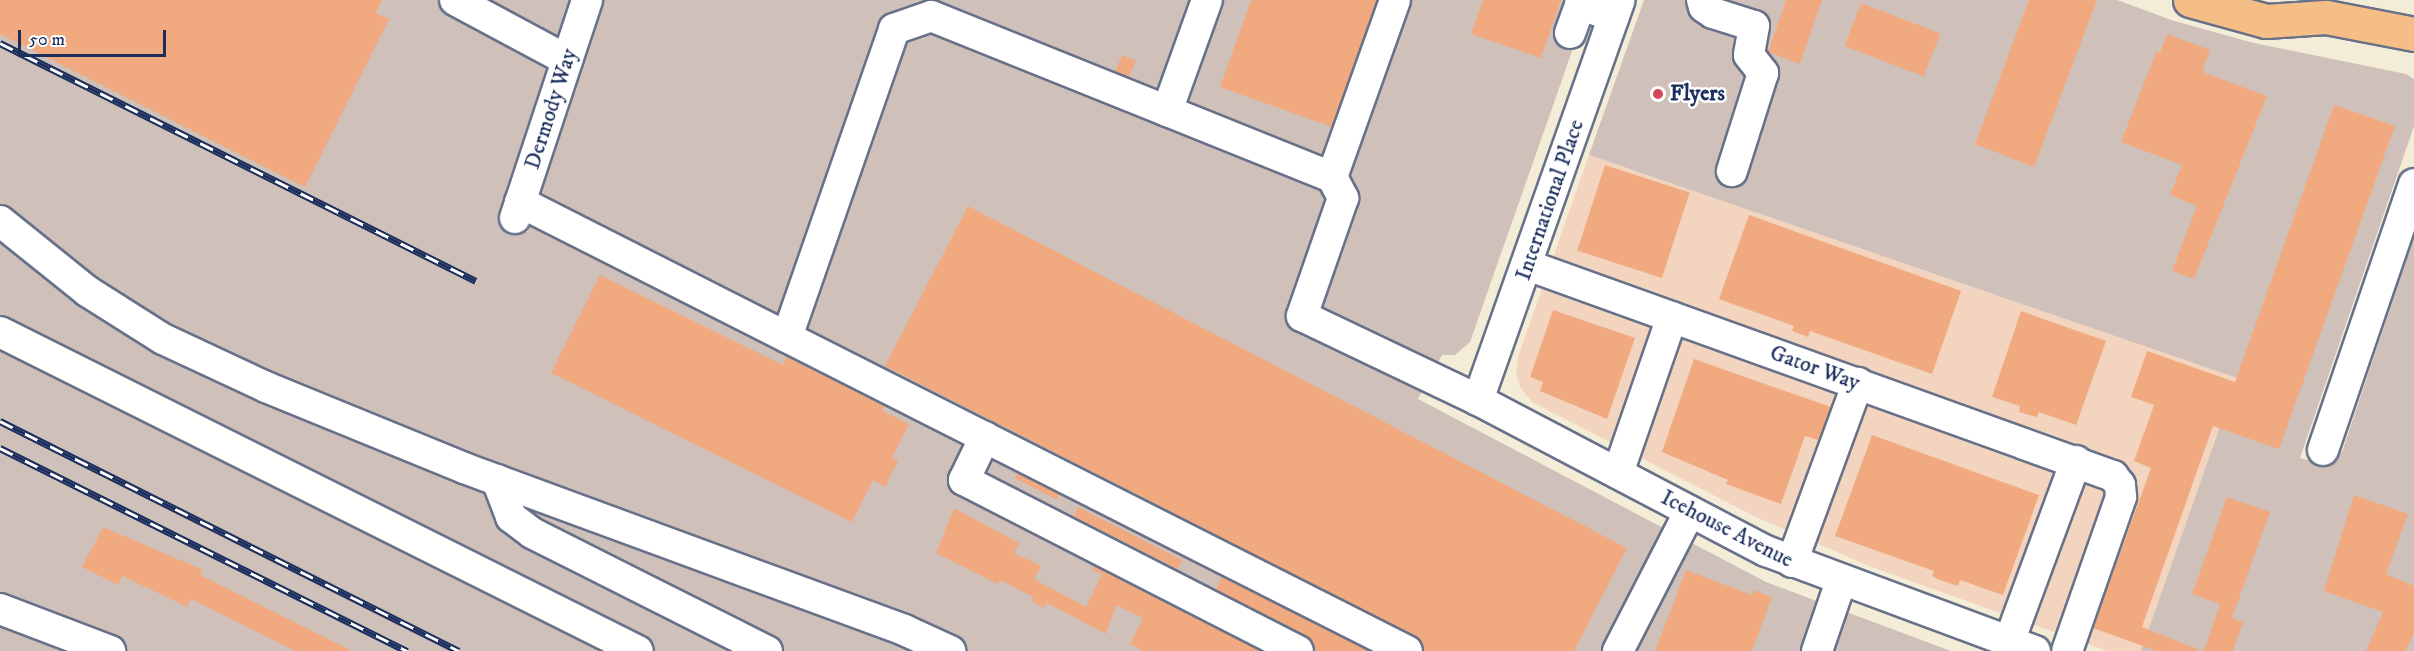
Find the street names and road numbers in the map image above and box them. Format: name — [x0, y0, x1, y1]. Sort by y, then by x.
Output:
street label: Dermody Way — [519, 45, 583, 173]
street label: International Place — [1510, 116, 1590, 284]
street label: Gator Way — [1766, 340, 1864, 396]
street label: Icehouse Avenue — [1657, 484, 1797, 574]

